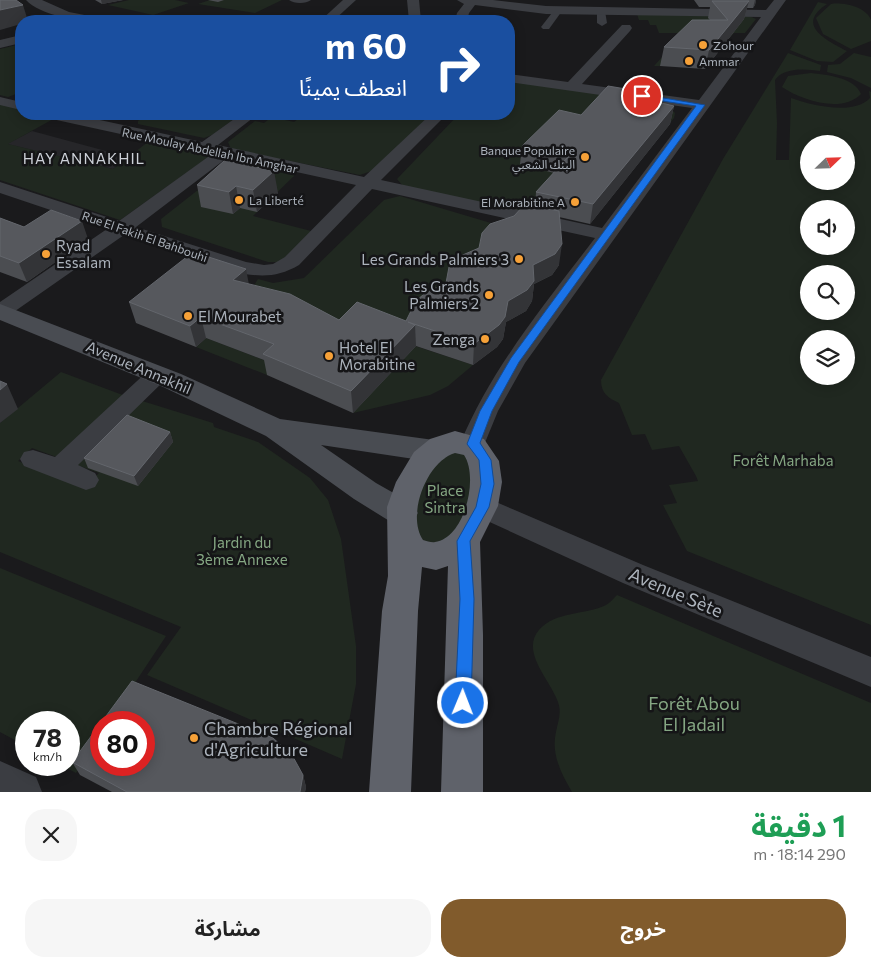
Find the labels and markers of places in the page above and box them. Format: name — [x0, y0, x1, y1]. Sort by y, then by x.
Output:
place label: Zohour — [713, 38, 754, 52]
marker: Zohour — [697, 39, 709, 51]
place label: Ammar — [699, 54, 739, 68]
marker: Ammar — [683, 55, 695, 67]
pin — [621, 75, 663, 117]
place label: Banque Populaire البنك الشعبي — [480, 143, 575, 175]
marker: Banque Populaire البنك الشعبي — [579, 151, 591, 163]
place label: La Liberté — [249, 193, 304, 207]
marker: La Liberté — [233, 194, 245, 206]
place label: El Morabitine A — [481, 195, 565, 209]
marker: El Morabitine A — [569, 196, 581, 208]
place label: Ryad Essalam — [56, 236, 111, 271]
marker: Ryad Essalam — [40, 248, 52, 260]
place label: Les Grands Palmiers 3 — [361, 250, 509, 268]
marker: Les Grands Palmiers 3 — [513, 253, 525, 265]
place label: Les Grands Palmiers 2 — [404, 277, 479, 312]
marker: Les Grands Palmiers 2 — [483, 289, 495, 301]
place label: El Mourabet — [198, 307, 282, 325]
marker: El Mourabet — [182, 310, 194, 322]
place label: Zenga — [433, 330, 475, 348]
marker: Zenga — [479, 333, 491, 345]
place label: Hotel El Morabitine — [339, 338, 415, 373]
marker: Hotel El Morabitine — [323, 350, 335, 362]
place label: Chambre Régional d'Agriculture — [204, 717, 353, 760]
marker: Chambre Régional d'Agriculture — [188, 732, 200, 744]

